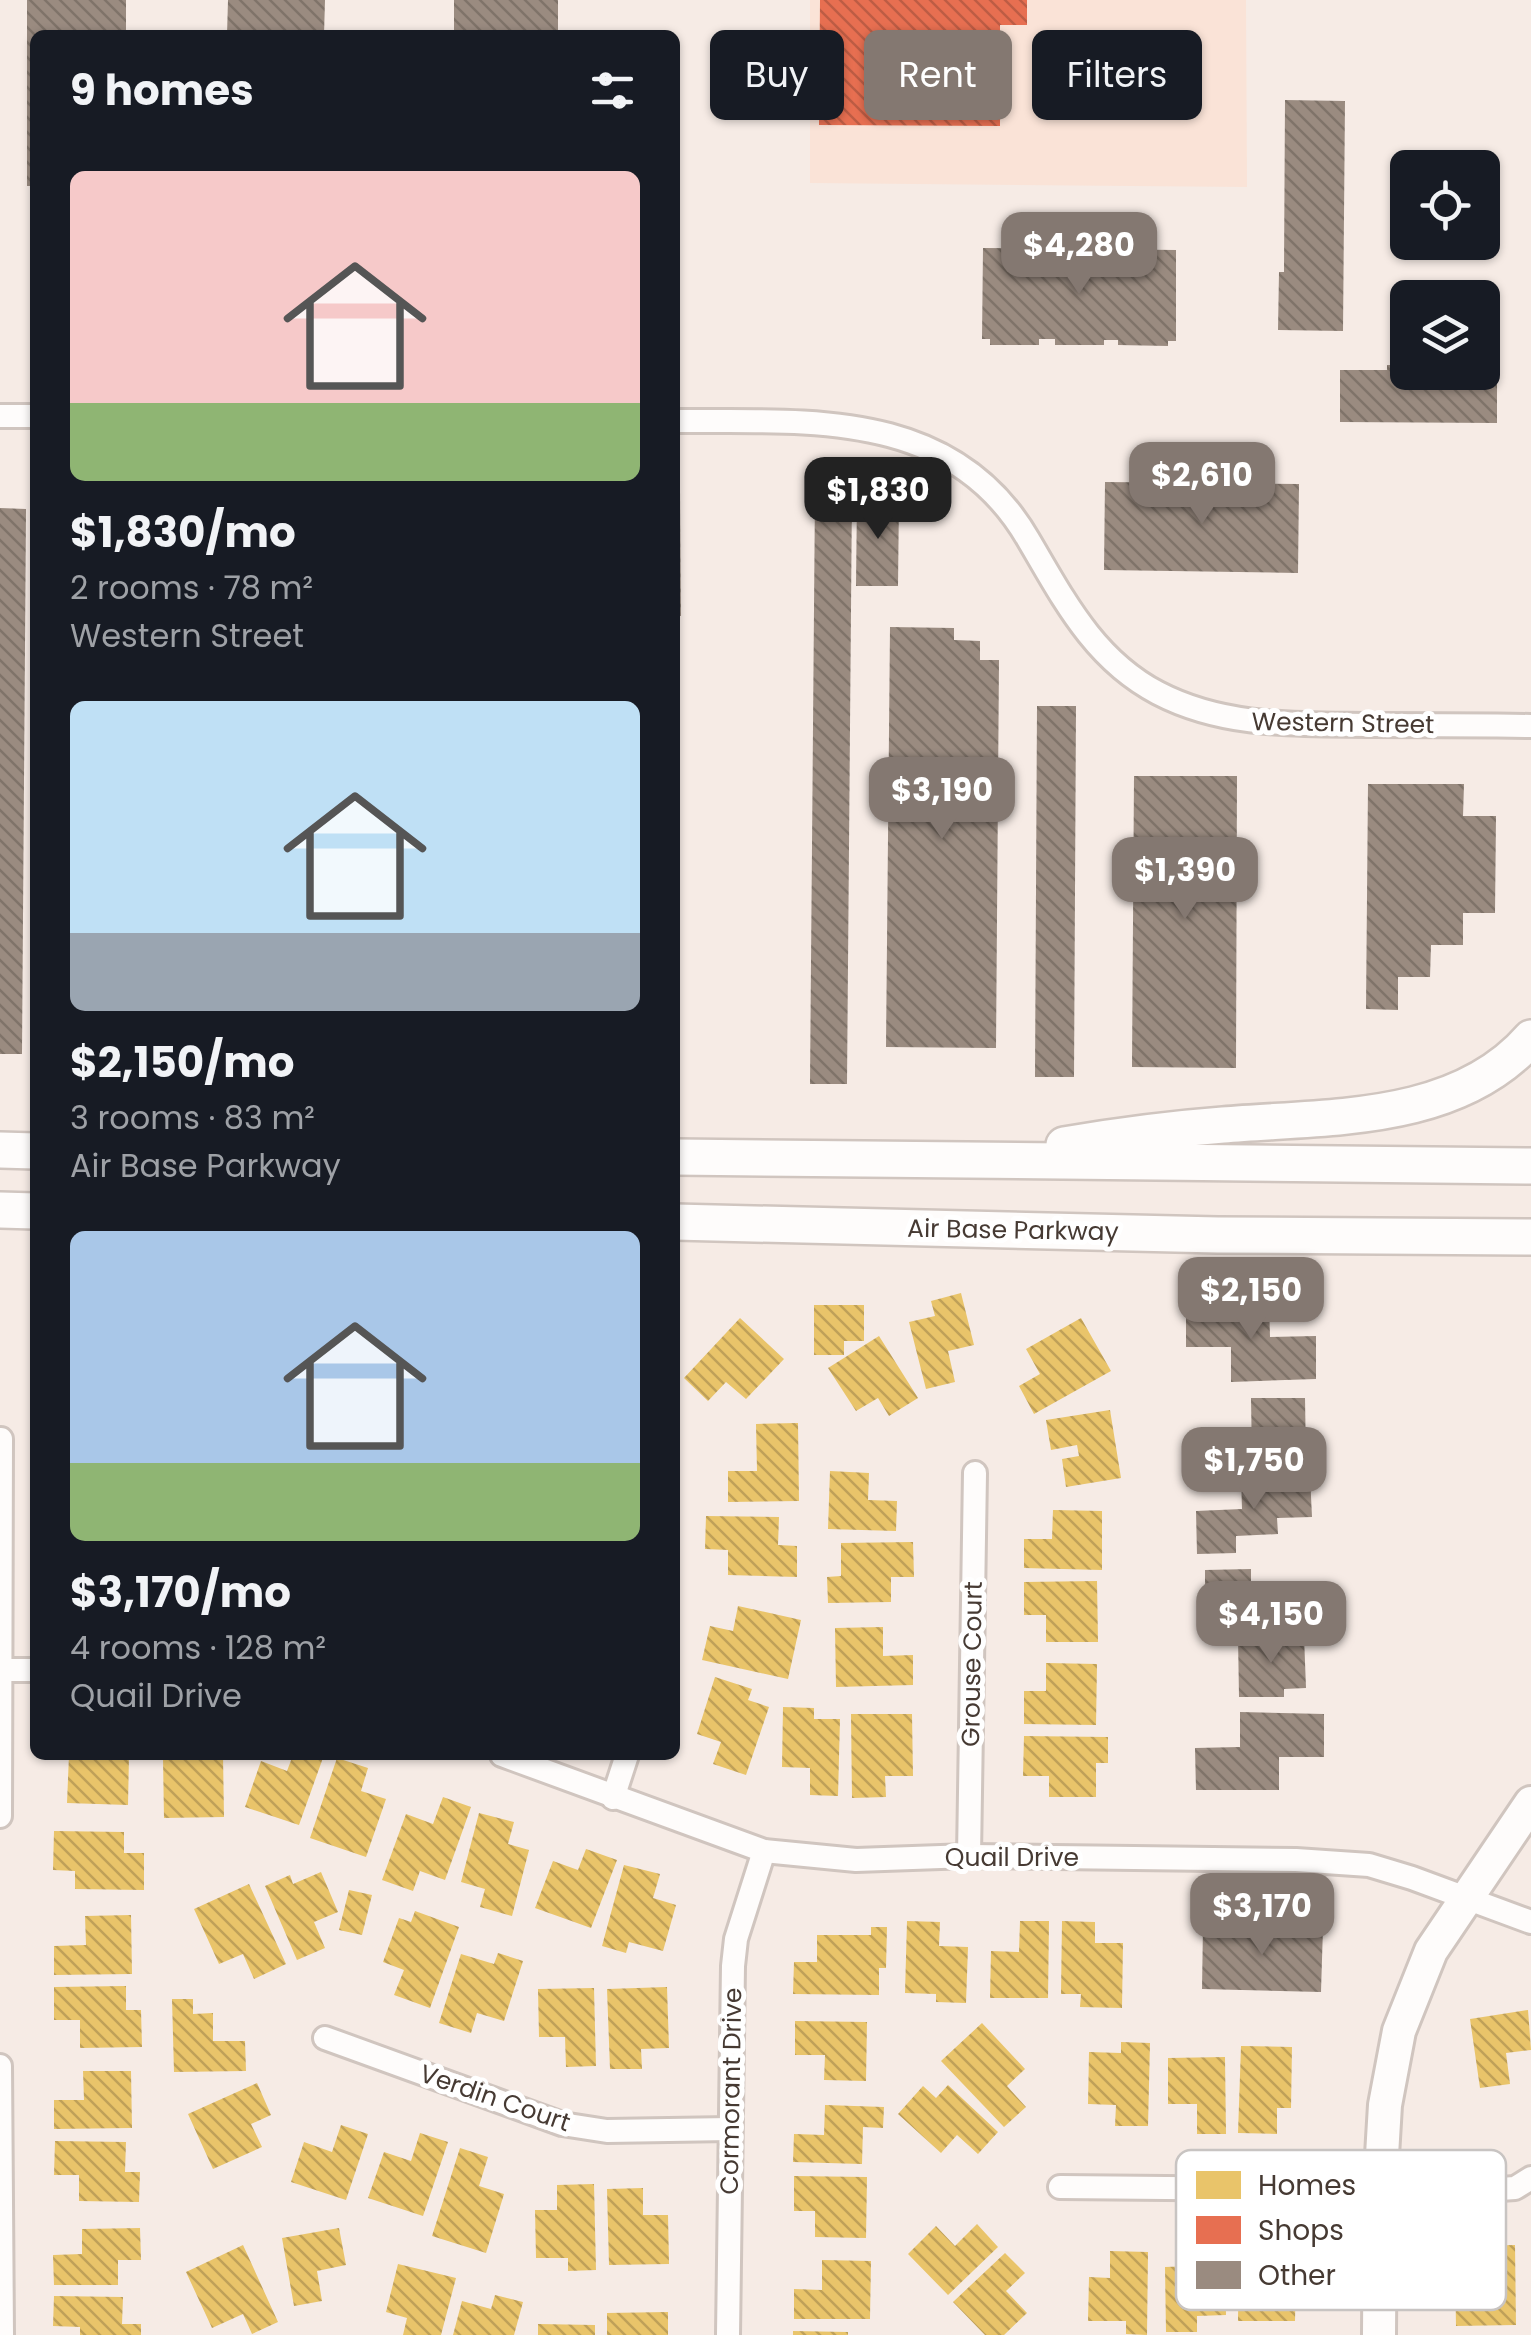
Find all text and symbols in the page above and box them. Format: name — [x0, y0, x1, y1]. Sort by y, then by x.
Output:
chip: Buy — [710, 30, 844, 120]
chip: Rent — [864, 30, 1012, 120]
chip: Filters — [1032, 30, 1202, 120]
text: 9 homes — [70, 61, 254, 120]
icon: filters — [585, 63, 640, 118]
map controls — [1390, 150, 1500, 390]
button: locate — [1390, 150, 1500, 260]
pin: $4,280 — [998, 212, 1160, 297]
text: $4,280 — [1023, 222, 1135, 267]
icon: home — [265, 236, 445, 416]
button: layers — [1390, 280, 1500, 390]
pin: $2,610 — [1121, 442, 1283, 527]
text: $2,610 — [1151, 452, 1253, 497]
pin: $1,830 — [797, 457, 959, 542]
text: $1,830 — [826, 467, 930, 512]
text: $1,830/mo — [70, 503, 296, 562]
text: 2 rooms · 78 m² — [70, 565, 313, 610]
text: Western Street — [70, 613, 304, 658]
street label: Western Street — [1251, 704, 1435, 742]
pin: $3,190 — [861, 757, 1023, 842]
icon: home — [265, 766, 445, 946]
text: $3,190 — [891, 767, 993, 812]
pin: $1,390 — [1104, 837, 1266, 922]
text: $1,390 — [1134, 847, 1236, 892]
text: $2,150/mo — [70, 1033, 294, 1092]
text: 3 rooms · 83 m² — [70, 1095, 315, 1140]
text: Air Base Parkway — [70, 1143, 341, 1188]
street label: Air Base Parkway — [907, 1211, 1119, 1249]
pin: $2,150 — [1170, 1257, 1332, 1342]
text: $2,150 — [1200, 1267, 1302, 1312]
icon: home — [265, 1296, 445, 1476]
pin: $1,750 — [1173, 1427, 1335, 1512]
text: $1,750 — [1203, 1437, 1305, 1482]
text: $3,170/mo — [70, 1563, 291, 1622]
street label: Grouse Court — [953, 1581, 991, 1747]
pin: $4,150 — [1190, 1581, 1352, 1666]
text: $4,150 — [1218, 1591, 1324, 1636]
text: 4 rooms · 128 m² — [70, 1625, 326, 1670]
text: Quail Drive — [70, 1673, 242, 1718]
street label: Quail Drive — [945, 1840, 1079, 1875]
pin: $3,170 — [1181, 1873, 1343, 1958]
text: $3,170 — [1212, 1883, 1312, 1928]
street label: Cormorant Drive — [712, 1987, 750, 2195]
street label: Verdin Court — [415, 2056, 575, 2140]
legend — [1176, 2150, 1506, 2310]
text: Homes — [1258, 2166, 1356, 2205]
text: Shops — [1258, 2211, 1344, 2250]
text: Other — [1258, 2256, 1336, 2295]

